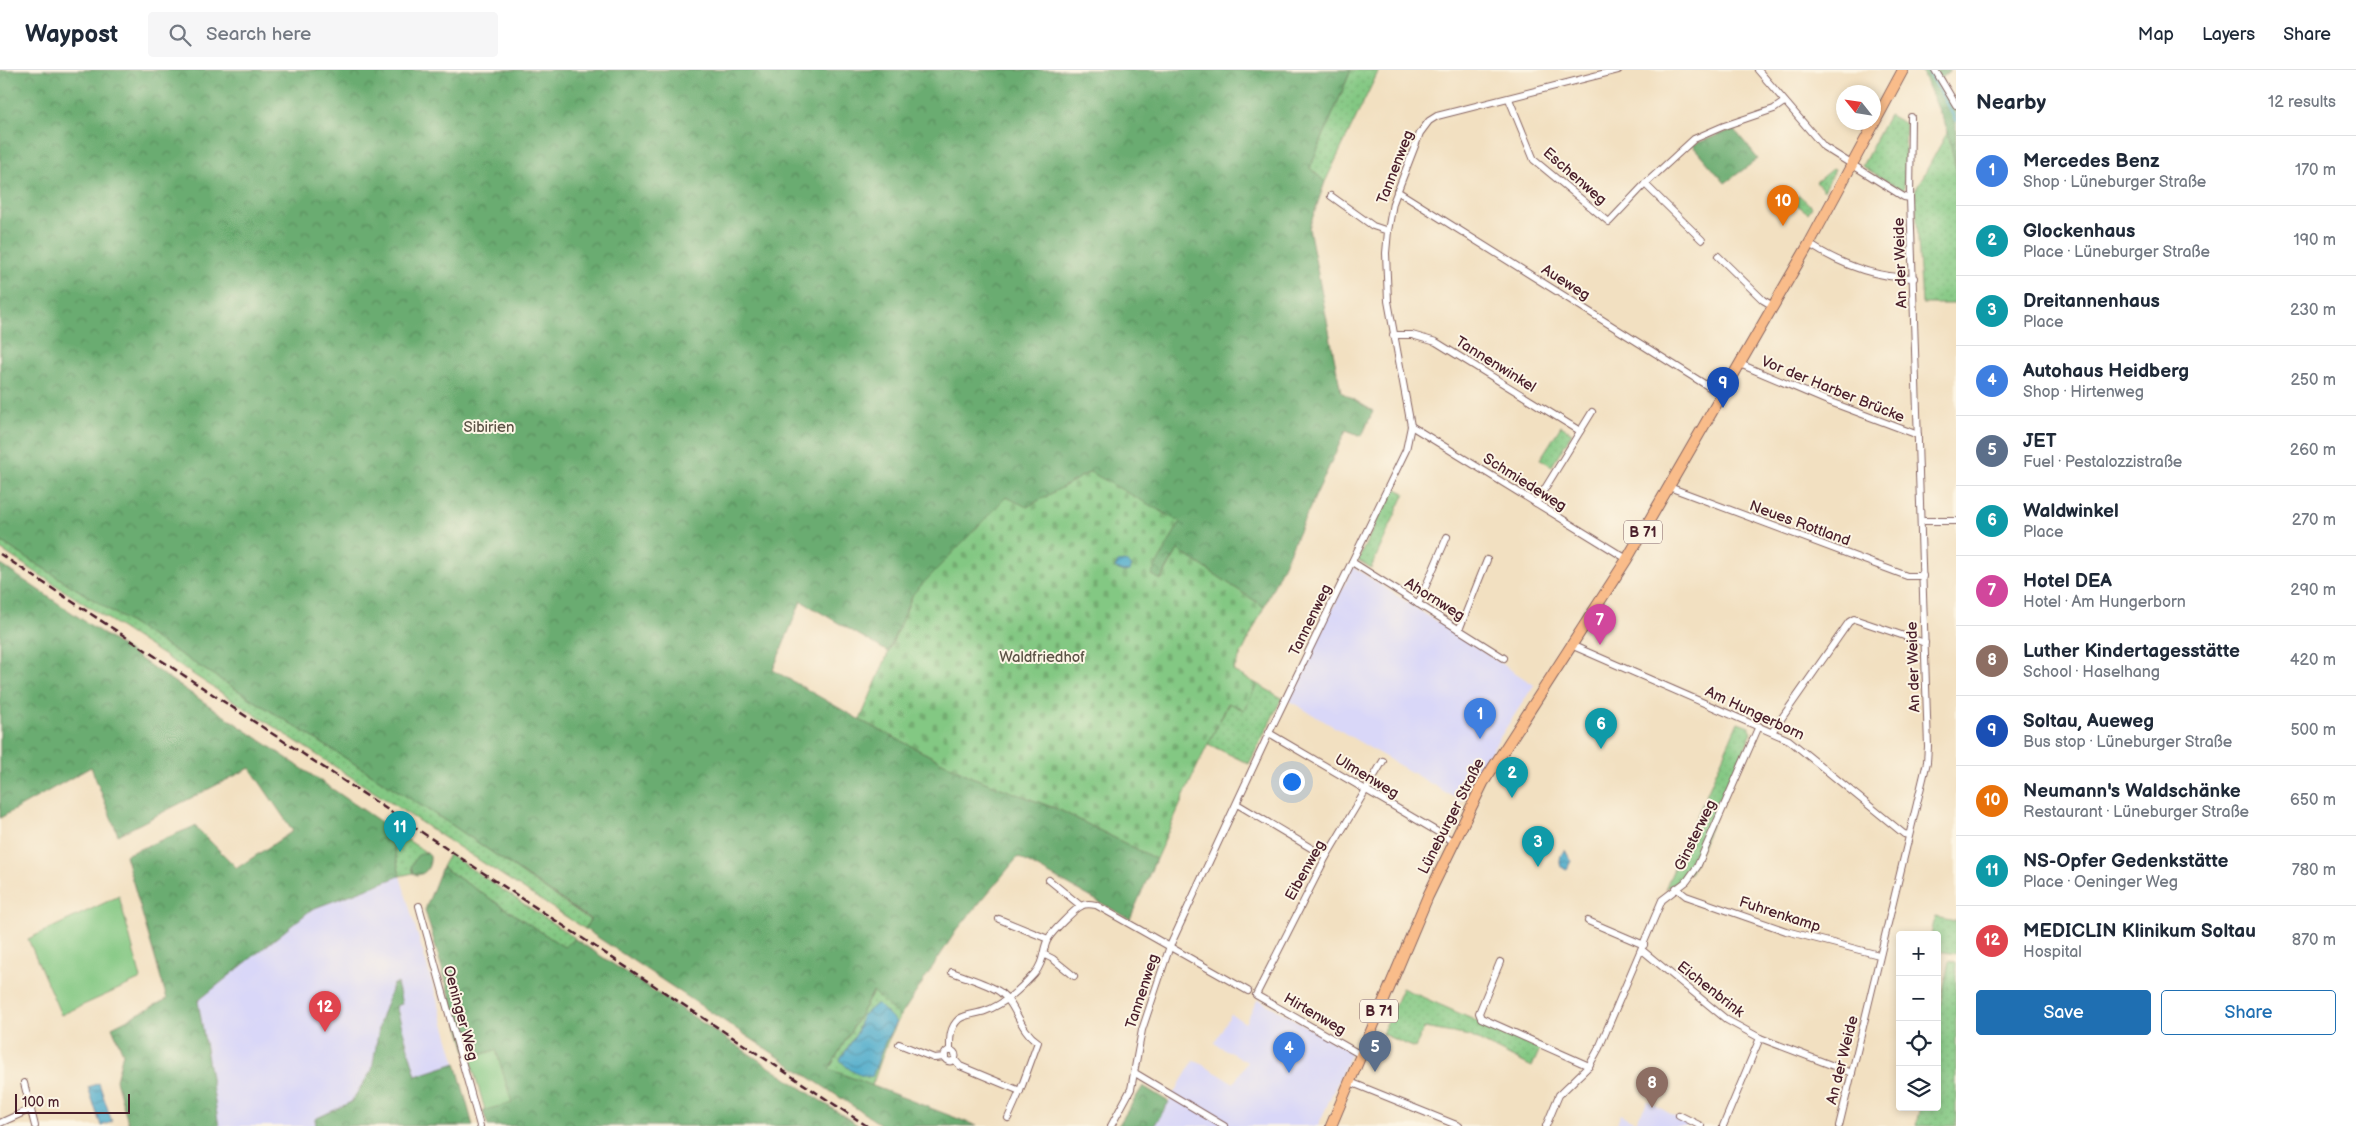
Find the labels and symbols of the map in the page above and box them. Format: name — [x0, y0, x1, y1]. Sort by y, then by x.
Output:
north arrow — [1836, 85, 1881, 130]
street label: Tannenweg — [1373, 128, 1418, 207]
street label: Eschenweg — [1539, 144, 1610, 209]
pin: 10 — [1767, 185, 1799, 226]
street label: An der Weide — [1889, 217, 1912, 309]
street label: Aueweg — [1538, 260, 1594, 305]
street label: Tannenwinkel — [1452, 332, 1540, 397]
street label: Vor der Harber Brücke — [1758, 352, 1907, 427]
pin: 9 — [1707, 367, 1739, 408]
park label: Sibirien — [464, 418, 514, 437]
street label: Schmiedeweg — [1479, 449, 1570, 516]
street label: Neues Rottland — [1747, 496, 1853, 551]
road number: B 71 — [1624, 521, 1662, 544]
street label: Ahornweg — [1401, 574, 1468, 625]
street label: Tannenweg — [1285, 581, 1336, 659]
pin: 7 — [1584, 604, 1616, 645]
street label: An der Weide — [1902, 621, 1925, 713]
park label: Waldfriedhof — [999, 648, 1085, 667]
street label: Am Hungerborn — [1702, 682, 1807, 745]
pin: 1 — [1464, 698, 1496, 739]
pin: 6 — [1585, 708, 1617, 749]
street label: Ulmenweg — [1331, 750, 1402, 803]
street label: Lüneburger Straße — [1414, 755, 1489, 877]
pin: 2 — [1496, 757, 1528, 798]
your location — [1279, 769, 1305, 795]
street label: Ginsterweg — [1670, 797, 1721, 874]
pin: 11 — [384, 811, 416, 852]
pin: 3 — [1522, 826, 1554, 867]
street label: Eibenweg — [1281, 837, 1330, 904]
street label: Fuhrenkamp — [1737, 892, 1823, 937]
street label: Tannenweg — [1121, 951, 1164, 1031]
street label: Eichenbrink — [1673, 957, 1749, 1022]
street label: Oeninger Weg — [439, 964, 482, 1063]
street label: Hirtenweg — [1280, 989, 1349, 1040]
pin: 12 — [309, 991, 341, 1032]
road number: B 71 — [1360, 999, 1398, 1022]
street label: An der Weide — [1822, 1014, 1863, 1106]
pin: 5 — [1359, 1031, 1391, 1072]
pin: 4 — [1273, 1032, 1305, 1073]
pin: 8 — [1636, 1067, 1668, 1108]
scale bar — [15, 1091, 130, 1114]

